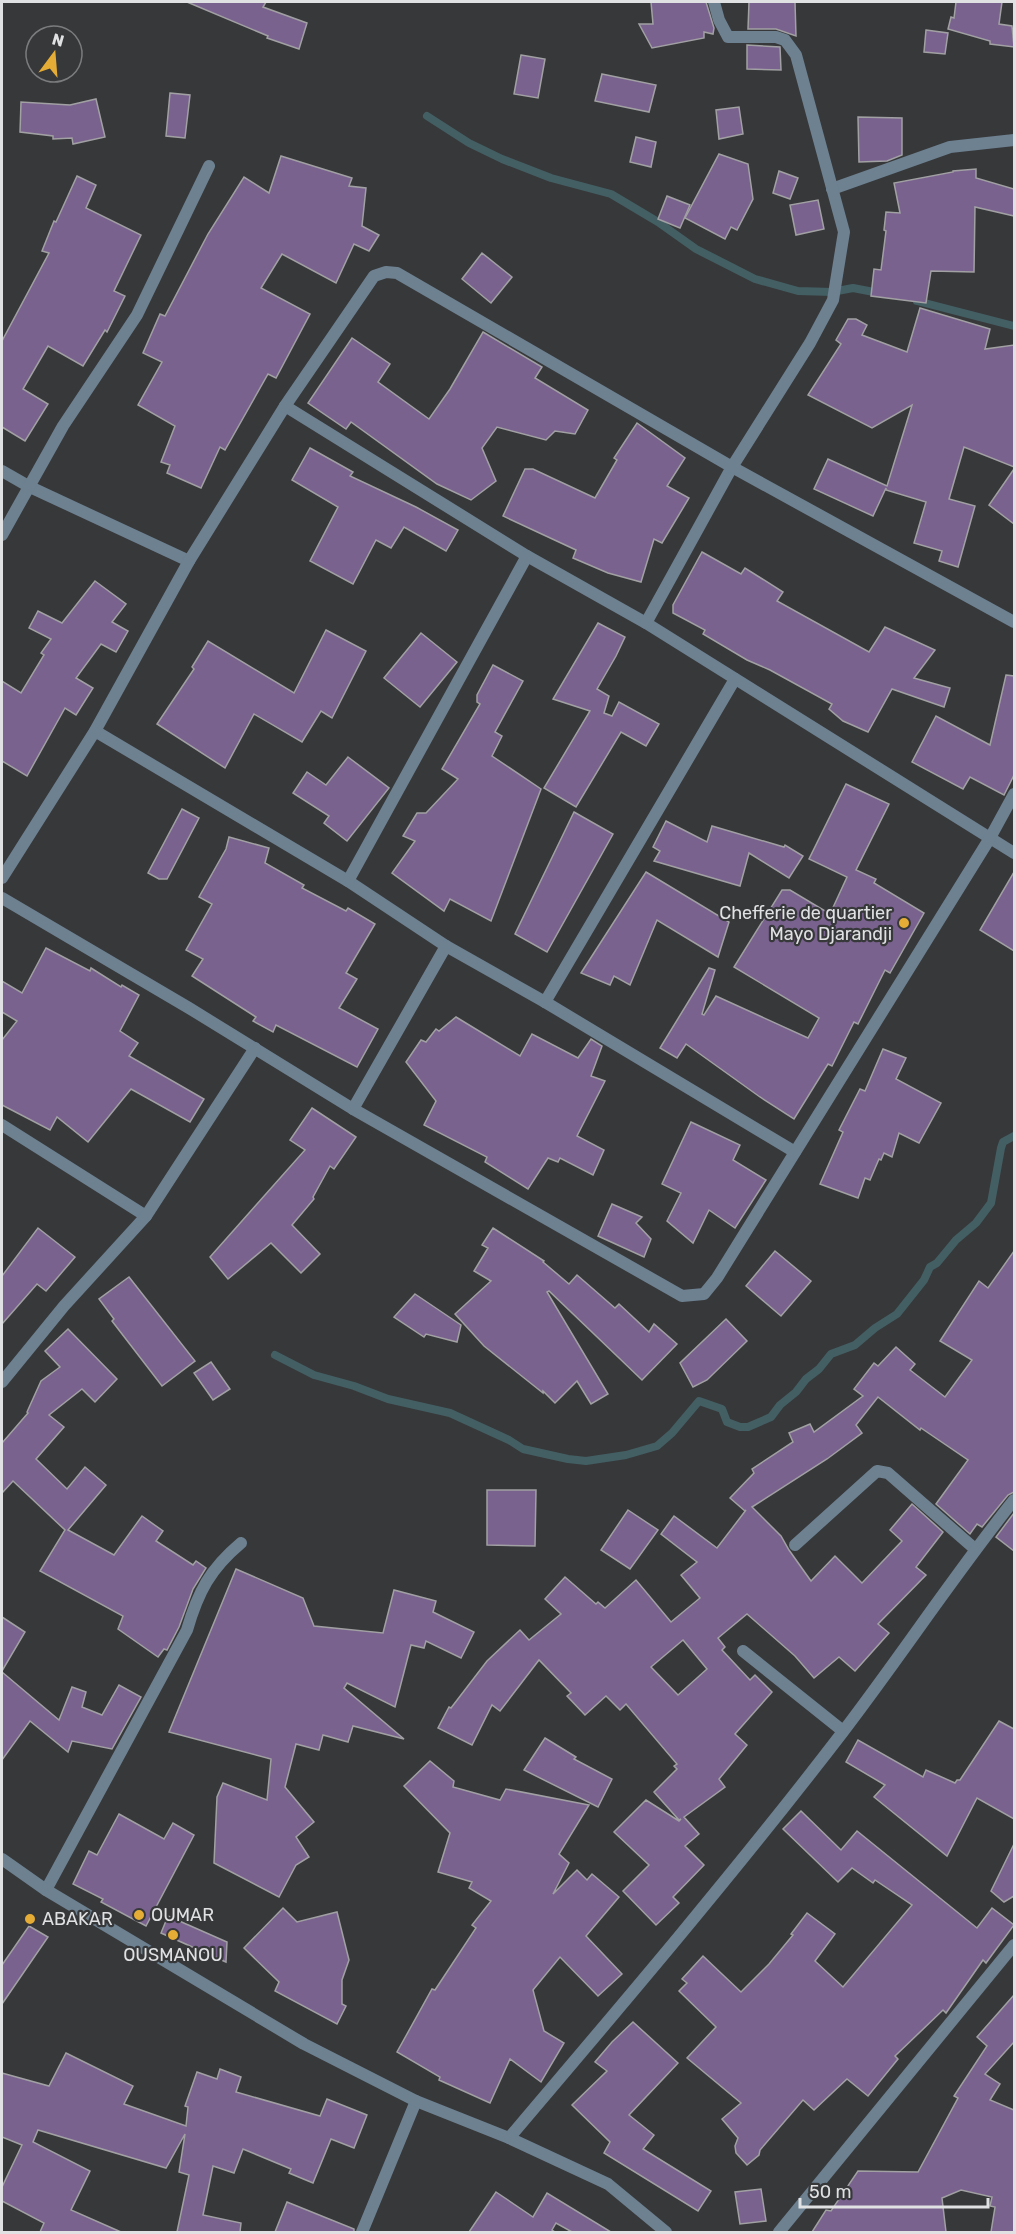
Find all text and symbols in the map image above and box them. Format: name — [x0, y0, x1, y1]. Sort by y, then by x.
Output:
north arrow — [24, 24, 84, 84]
text: N — [50, 29, 66, 51]
place label: Chefferie de quartier Mayo Djarandji — [719, 902, 892, 945]
marker: Chefferie de quartier Mayo Djarandji — [897, 916, 911, 930]
place label: OUMAR — [151, 1904, 214, 1926]
place label: ABAKAR — [42, 1908, 113, 1930]
marker: OUMAR — [132, 1908, 146, 1922]
marker: ABAKAR — [23, 1912, 37, 1926]
marker: OUSMANOU — [166, 1928, 180, 1942]
place label: OUSMANOU — [123, 1944, 223, 1966]
scale bar — [800, 2171, 988, 2209]
text: 50 m — [809, 2181, 852, 2203]

